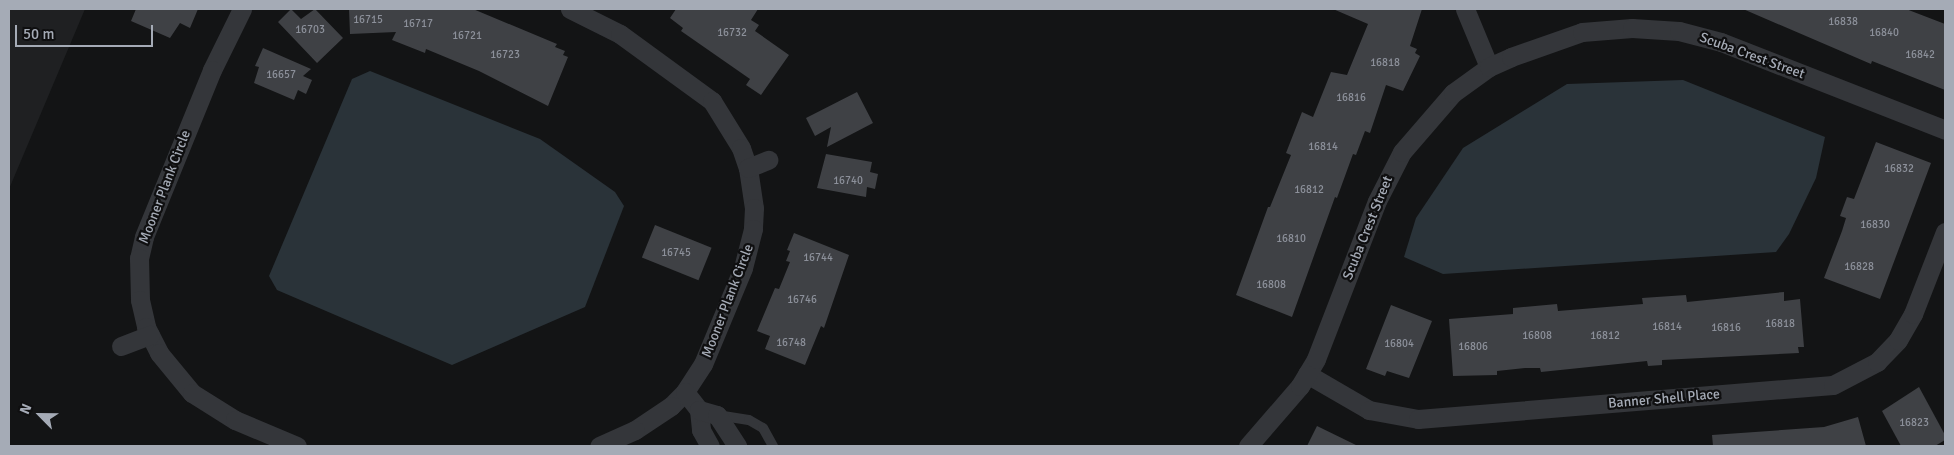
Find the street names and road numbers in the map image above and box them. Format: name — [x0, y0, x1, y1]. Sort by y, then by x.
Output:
street label: Scuba Crest Street — [1697, 29, 1807, 83]
street label: Mooner Plank Circle — [136, 128, 194, 246]
street label: Scuba Crest Street — [1340, 174, 1396, 282]
street label: Mooner Plank Circle — [699, 242, 757, 360]
street label: Banner Shell Place — [1607, 386, 1721, 412]

